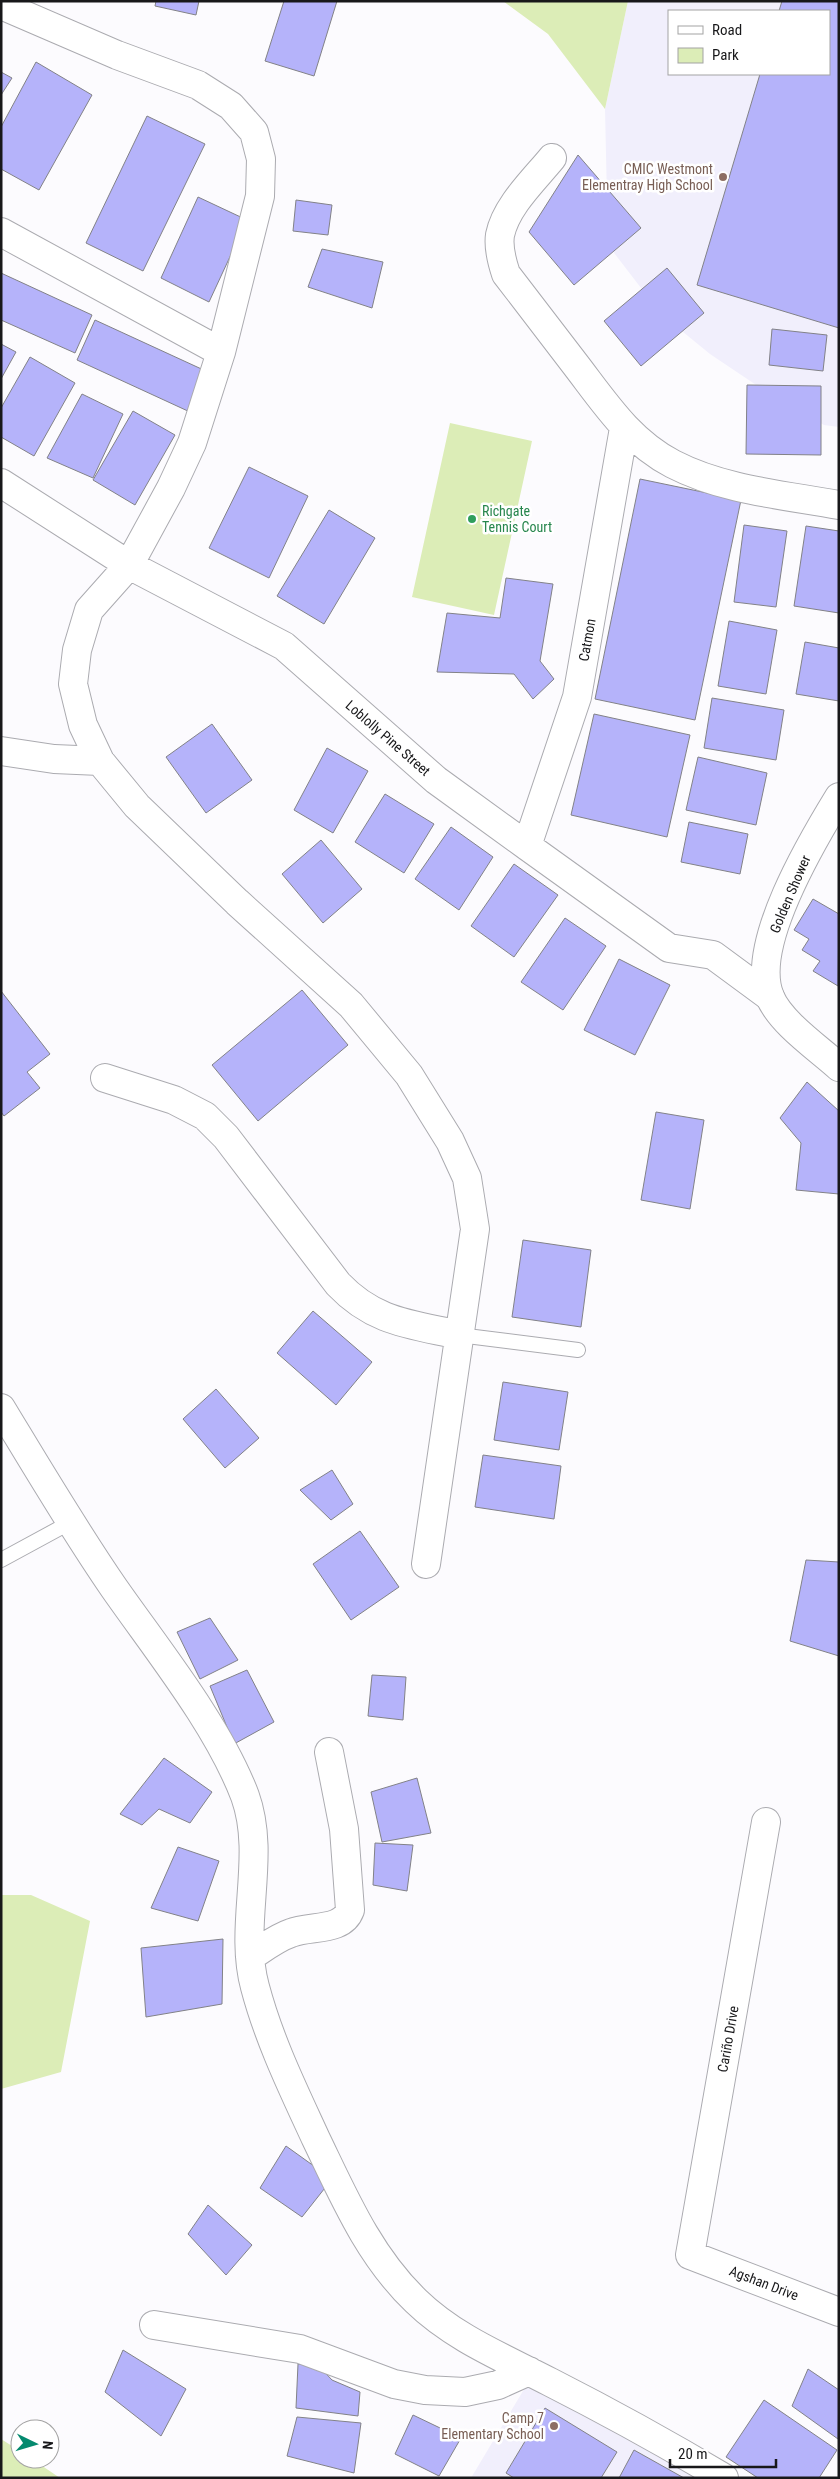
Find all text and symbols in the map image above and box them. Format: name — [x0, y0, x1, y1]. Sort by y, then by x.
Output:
legend — [668, 10, 830, 75]
text: Road — [712, 21, 742, 39]
text: Park — [712, 46, 739, 64]
place label: CMIC Westmont Elementray High School — [582, 161, 713, 193]
marker: CMIC Westmont Elementray High School — [717, 171, 729, 183]
place label: Richgate Tennis Court — [482, 503, 552, 535]
marker: Richgate Tennis Court — [466, 513, 478, 525]
street label: Catmon — [575, 617, 599, 663]
street label: Loblolly Pine Street — [343, 697, 433, 779]
street label: Golden Shower — [766, 853, 814, 935]
street label: Cariño Drive — [714, 2004, 742, 2073]
street label: Agshan Drive — [727, 2262, 801, 2304]
place label: Camp 7 Elementary School — [441, 2410, 544, 2442]
north arrow — [10, 2419, 60, 2469]
marker: Camp 7 Elementary School — [548, 2420, 560, 2432]
scale bar — [670, 2436, 776, 2468]
text: N — [40, 2440, 56, 2450]
text: 20 m — [678, 2445, 708, 2463]

